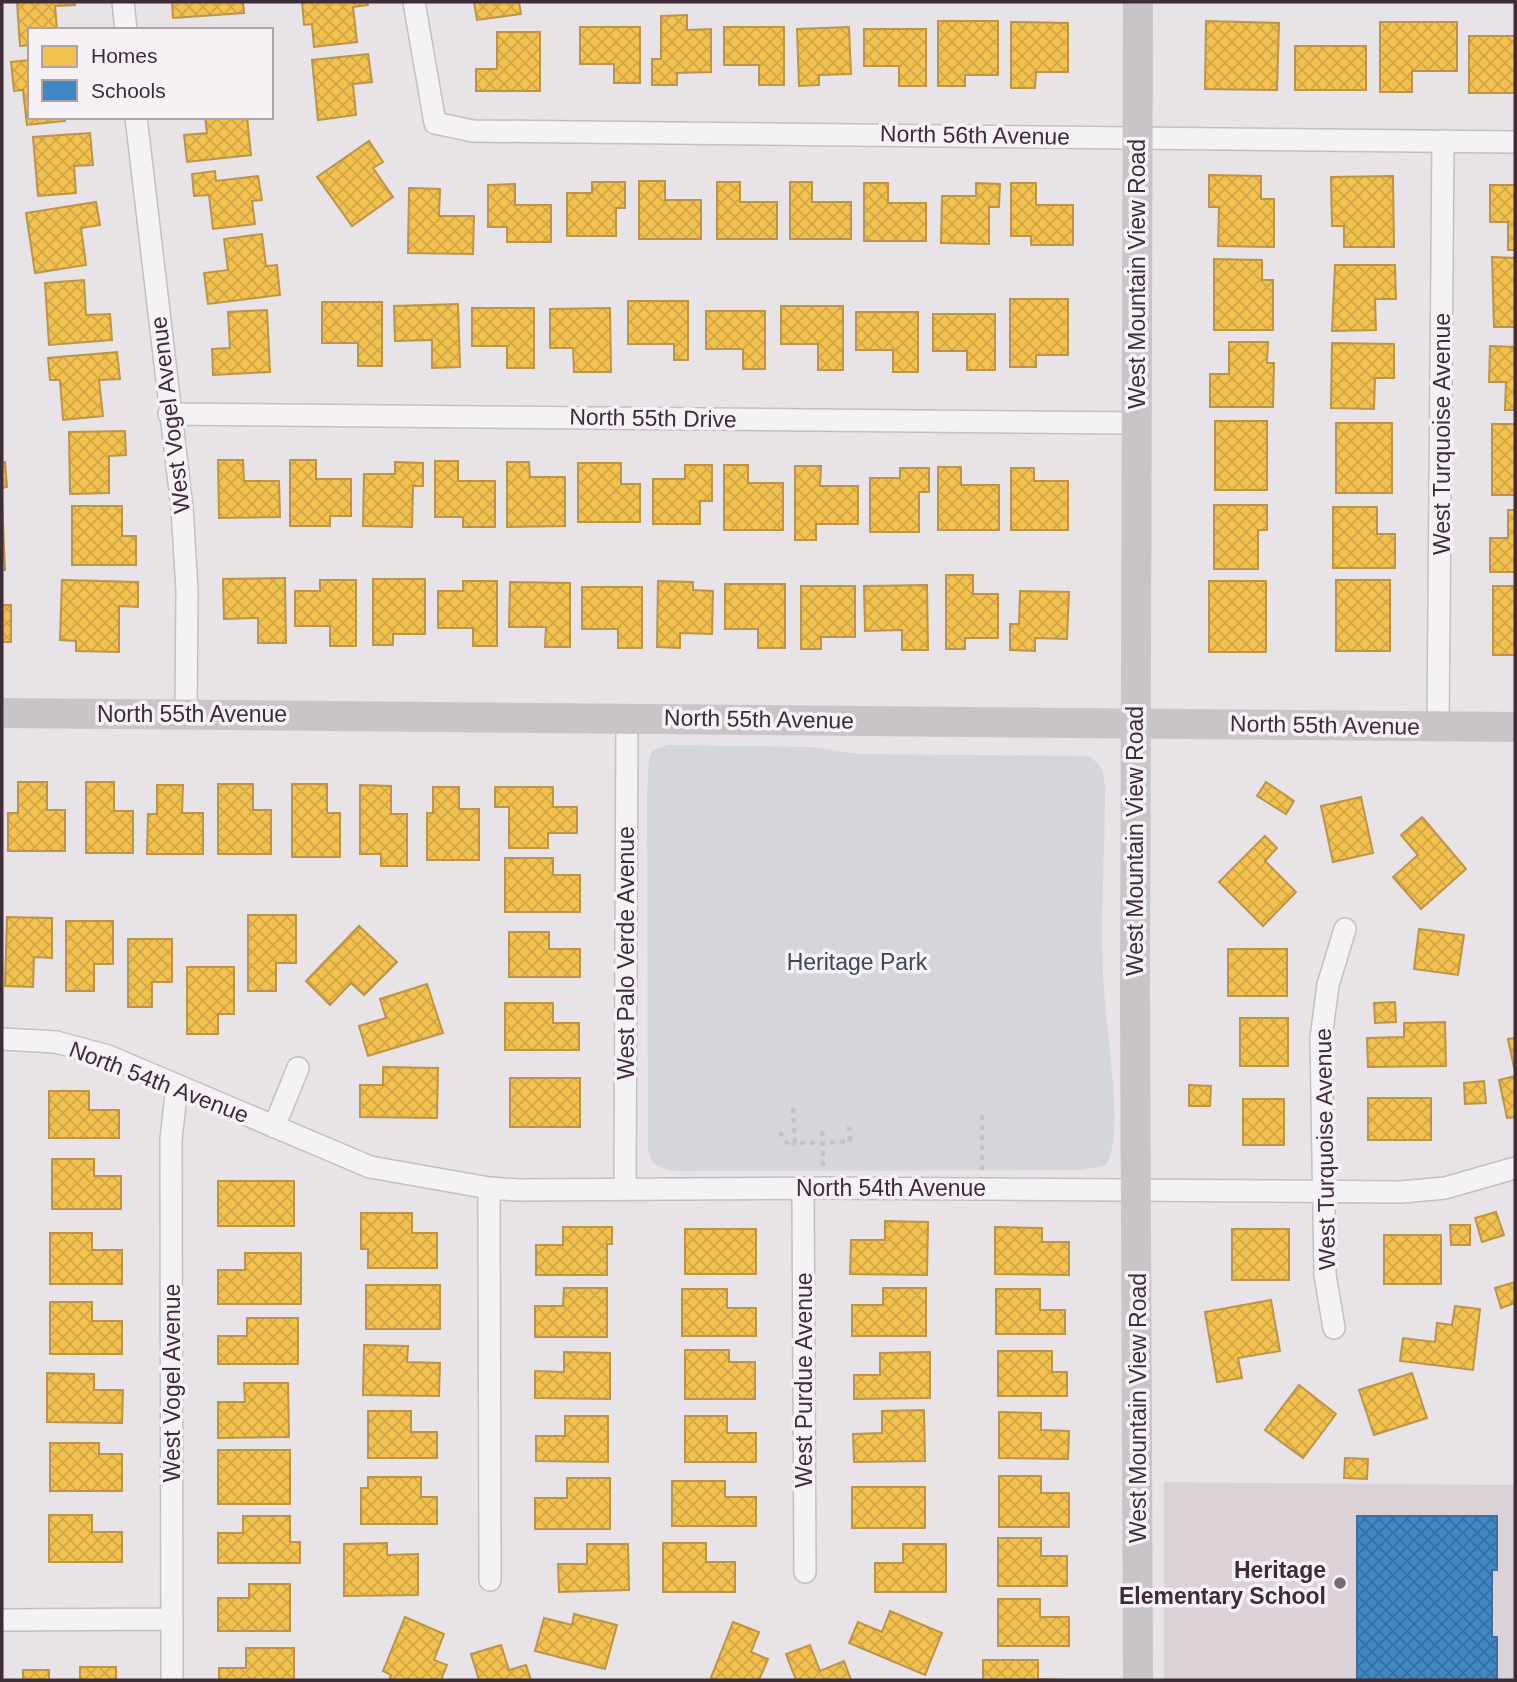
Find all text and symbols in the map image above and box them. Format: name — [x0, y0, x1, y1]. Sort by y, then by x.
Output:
legend — [28, 28, 273, 119]
text: Homes — [91, 44, 158, 67]
text: Schools — [91, 79, 166, 102]
street label: North 56th Avenue — [880, 120, 1070, 150]
street label: West Mountain View Road — [1124, 139, 1150, 409]
street label: West Turquoise Avenue — [1429, 313, 1455, 555]
street label: West Vogel Avenue — [145, 315, 195, 515]
street label: North 55th Drive — [569, 404, 737, 432]
street label: North 55th Avenue — [97, 701, 287, 727]
street label: North 55th Avenue — [664, 704, 854, 734]
street label: West Mountain View Road — [1122, 706, 1148, 976]
street label: North 55th Avenue — [1230, 710, 1420, 740]
street label: West Palo Verde Avenue — [613, 826, 639, 1080]
park label: Heritage Park — [787, 949, 928, 975]
street label: West Turquoise Avenue — [1310, 1028, 1340, 1270]
street label: North 54th Avenue — [66, 1036, 252, 1128]
street label: North 54th Avenue — [796, 1175, 986, 1201]
street label: West Purdue Avenue — [791, 1272, 817, 1488]
street label: West Mountain View Road — [1125, 1273, 1151, 1543]
street label: West Vogel Avenue — [159, 1284, 185, 1482]
place label: Heritage Elementary School — [1119, 1557, 1326, 1609]
marker: Heritage Elementary School — [1332, 1575, 1348, 1591]

